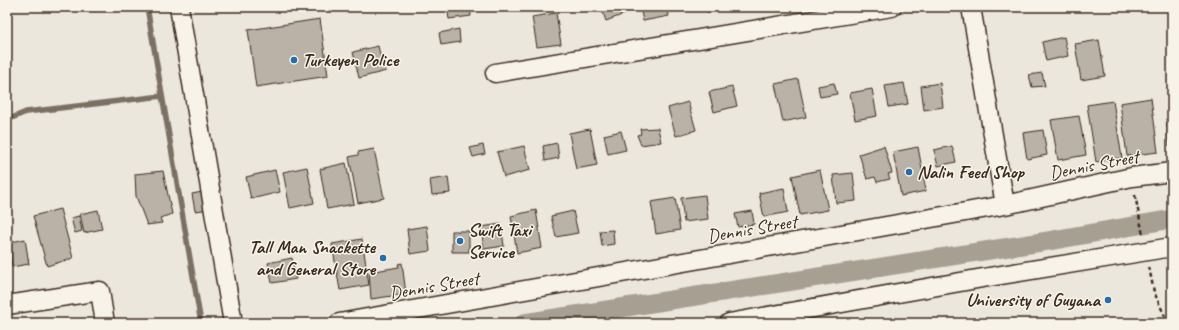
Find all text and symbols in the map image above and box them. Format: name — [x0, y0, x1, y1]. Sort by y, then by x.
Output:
place label: Turkeyen Police — [302, 48, 400, 72]
marker: Turkeyen Police — [289, 55, 299, 65]
street label: Dennis Street — [1047, 144, 1143, 185]
place label: Nalin Feed Shop — [917, 160, 1026, 184]
marker: Nalin Feed Shop — [904, 167, 914, 177]
street label: Dennis Street — [705, 209, 801, 249]
place label: Swift Taxi Service — [468, 218, 533, 264]
place label: Tall Man Snackette and General Store — [249, 235, 377, 281]
marker: Swift Taxi Service — [455, 236, 465, 246]
marker: Tall Man Snackette and General Store — [378, 253, 388, 263]
street label: Dennis Street — [387, 266, 483, 306]
place label: University of Guyana — [966, 288, 1102, 312]
marker: University of Guyana — [1103, 295, 1113, 305]

